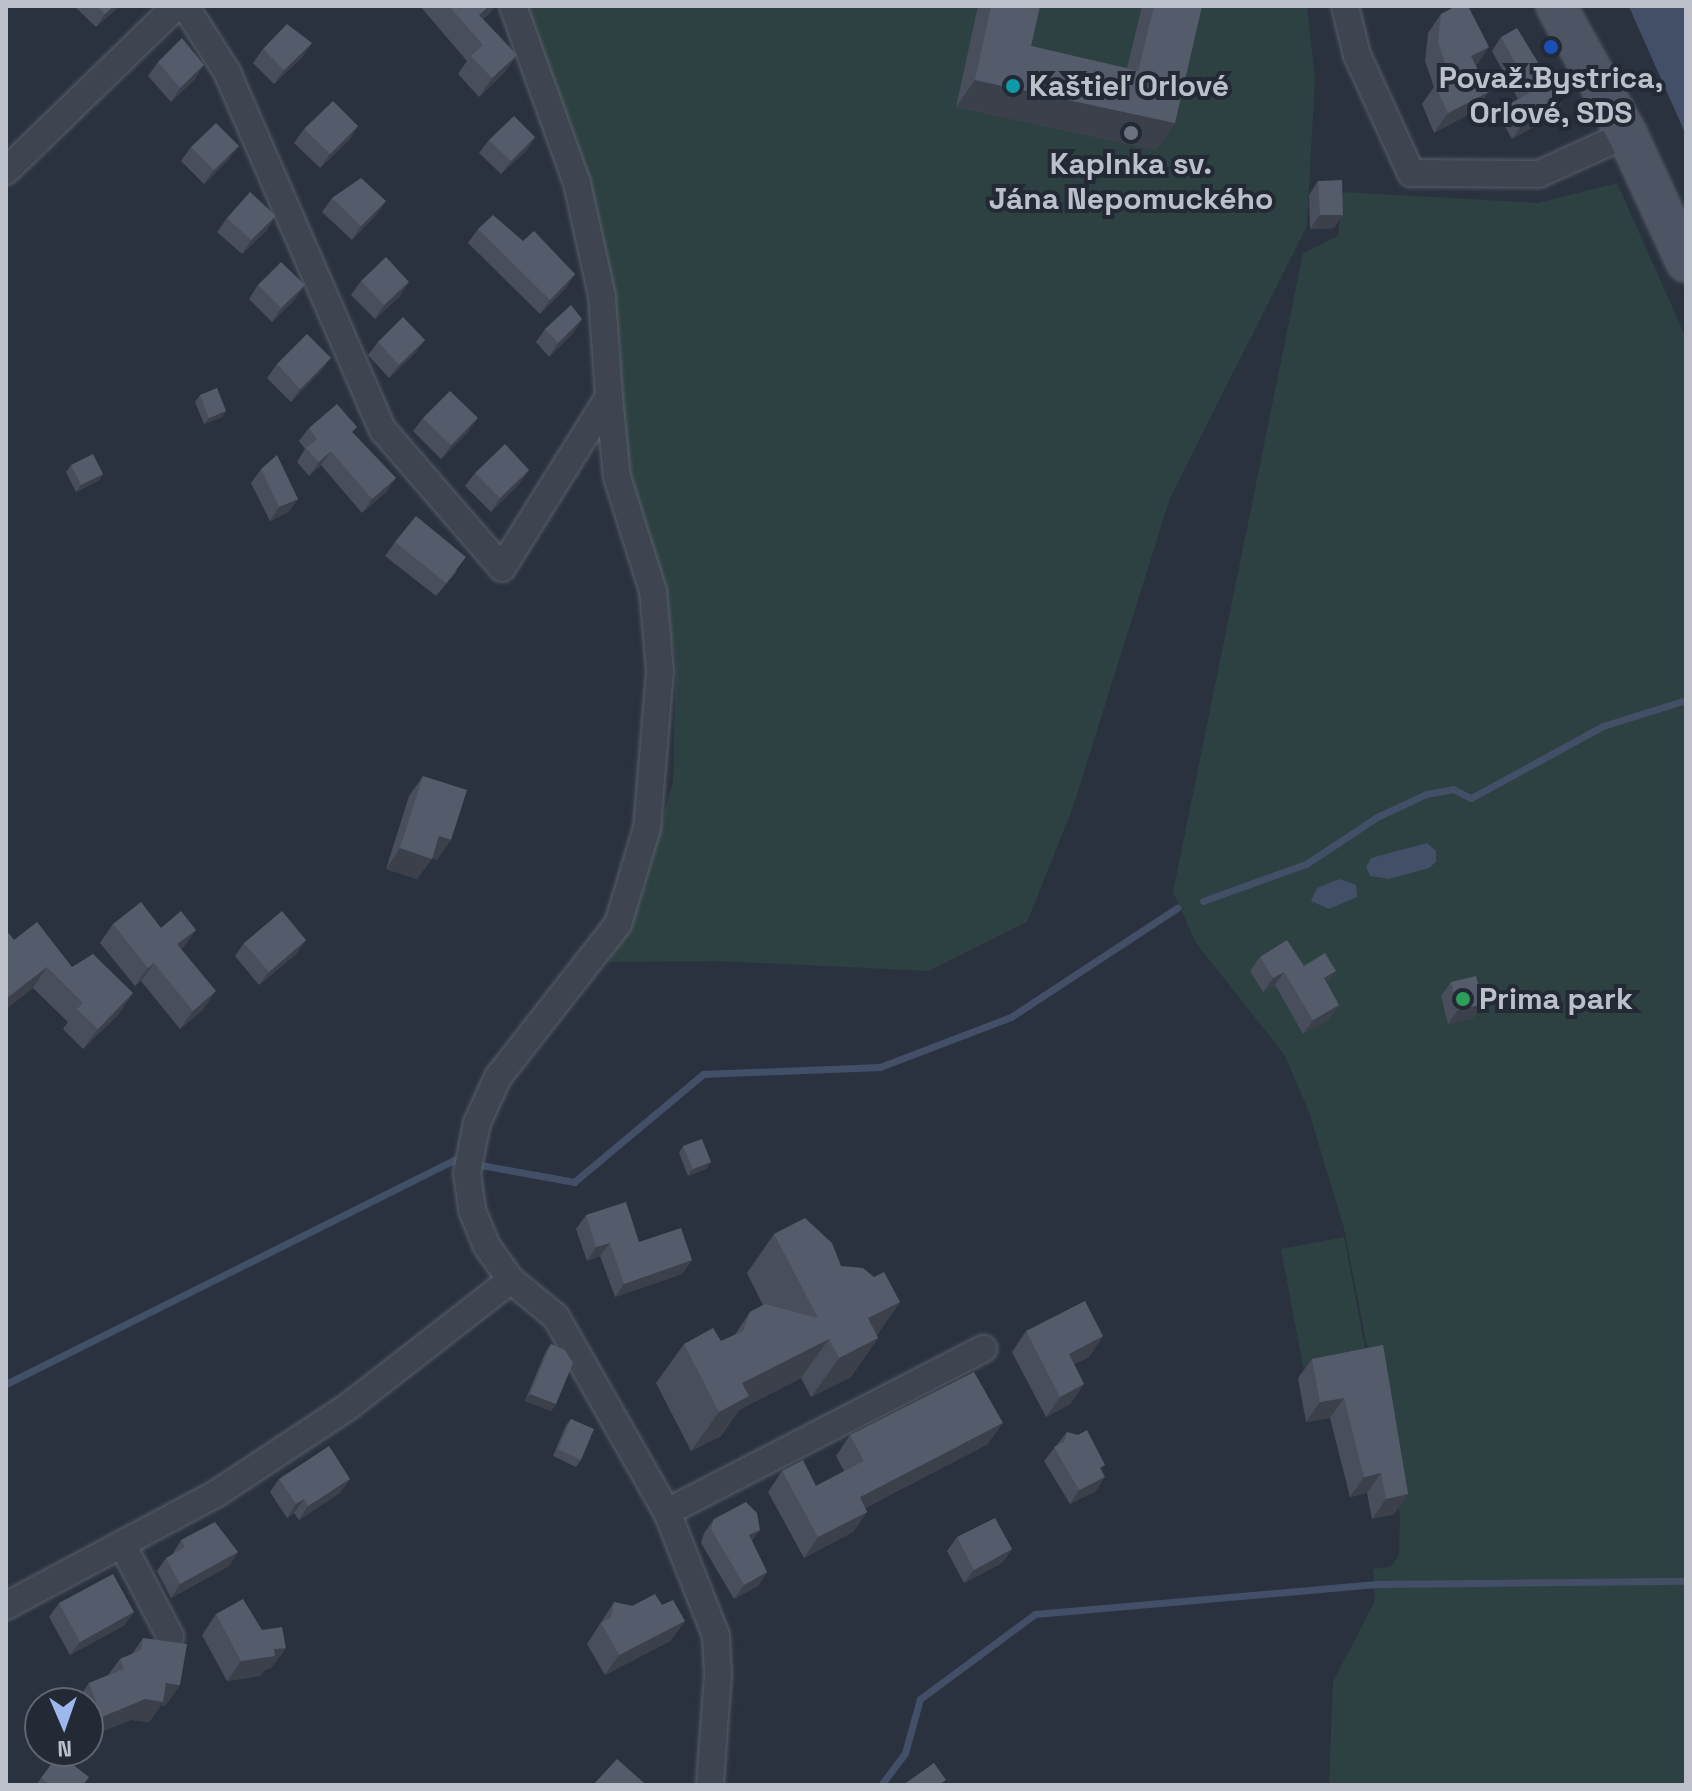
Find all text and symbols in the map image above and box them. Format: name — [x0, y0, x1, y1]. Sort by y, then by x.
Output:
marker: Považ.Bystrica, Orlové, SDS — [1542, 38, 1560, 56]
place label: Považ.Bystrica, Orlové, SDS — [1439, 60, 1663, 130]
place label: Kaštieľ Orlové — [1029, 68, 1229, 104]
marker: Kaštieľ Orlové — [1004, 77, 1022, 95]
marker: Kaplnka sv. Jána Nepomuckého — [1122, 124, 1140, 142]
place label: Kaplnka sv. Jána Nepomuckého — [989, 146, 1273, 216]
place label: Prima park — [1479, 981, 1633, 1017]
marker: Prima park — [1454, 990, 1472, 1008]
north arrow — [24, 1687, 104, 1767]
text: N — [57, 1735, 73, 1763]

